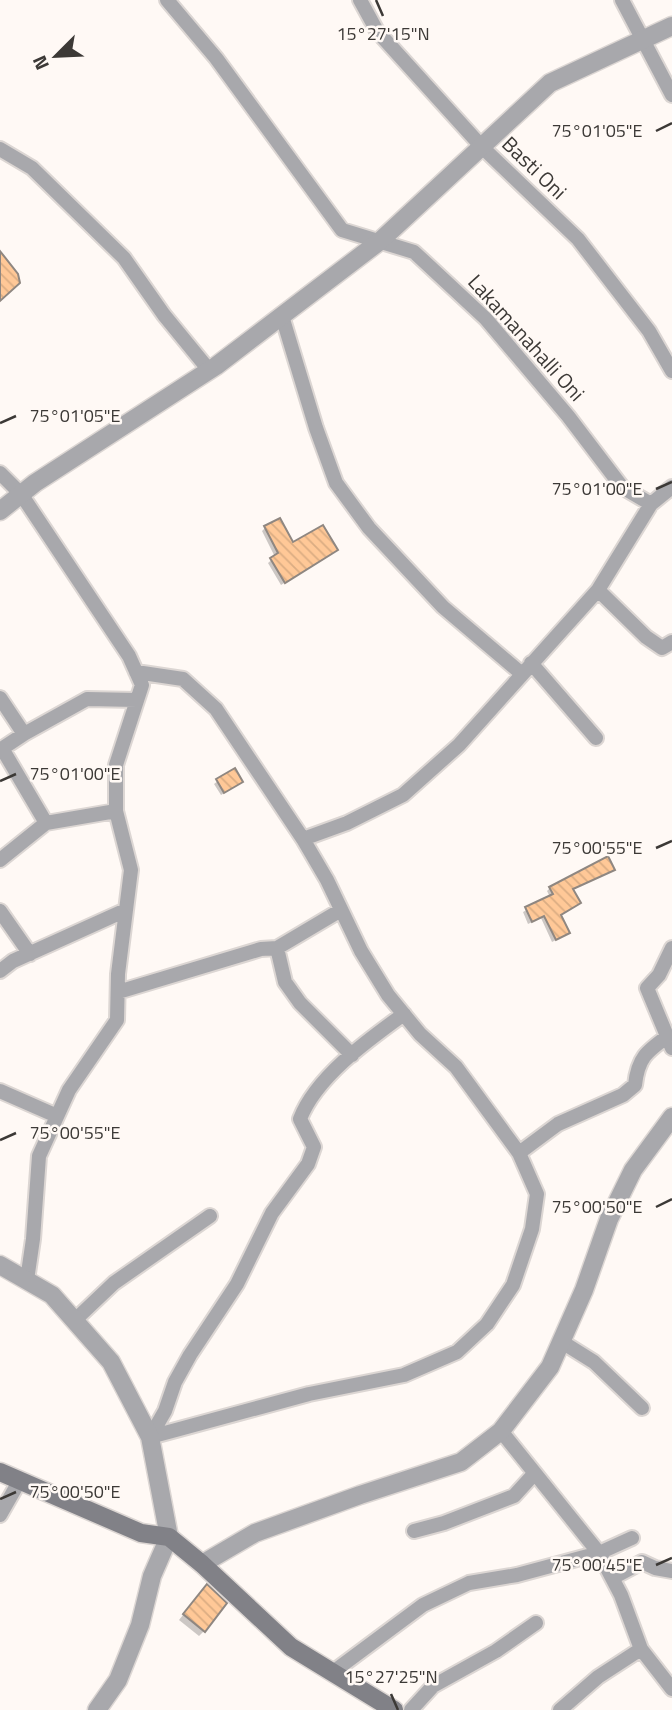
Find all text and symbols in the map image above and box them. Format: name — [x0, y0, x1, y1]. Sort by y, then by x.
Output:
text: 15°27'15"N — [336, 20, 430, 47]
north arrow — [21, 21, 91, 91]
text: N — [24, 51, 56, 75]
text: 75°01'05"E — [552, 117, 643, 144]
street label: Basti Oni — [495, 128, 574, 206]
street label: Lakamanahalli Oni — [461, 267, 593, 408]
text: 75°01'05"E — [30, 402, 121, 429]
text: 75°01'00"E — [552, 475, 643, 502]
text: 75°01'00"E — [30, 760, 121, 787]
text: 75°00'55"E — [552, 834, 643, 861]
text: 75°00'55"E — [30, 1119, 121, 1146]
text: 75°00'50"E — [552, 1193, 643, 1220]
text: 75°00'50"E — [30, 1478, 121, 1505]
text: 75°00'45"E — [552, 1551, 643, 1578]
text: 15°27'25"N — [344, 1663, 438, 1690]

